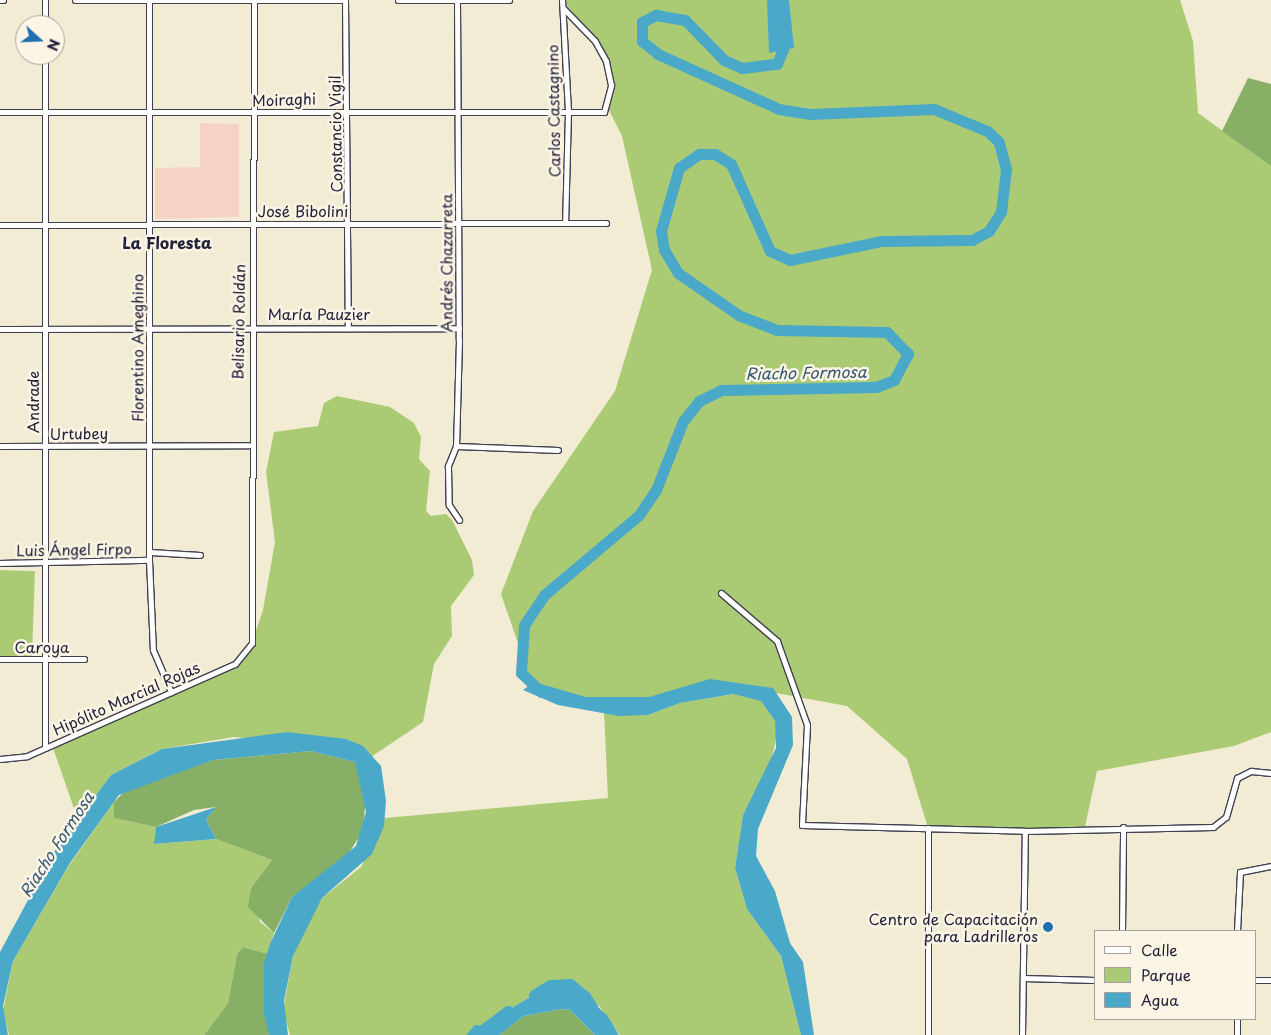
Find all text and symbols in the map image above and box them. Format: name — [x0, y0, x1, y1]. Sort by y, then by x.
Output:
north arrow — [15, 15, 65, 65]
text: N — [42, 36, 65, 54]
street label: Carlos Castagnino — [543, 44, 563, 178]
street label: Constancio Vigil — [325, 75, 345, 193]
street label: Moiraghi — [252, 89, 316, 109]
street label: Andrés Chazarreta — [437, 193, 455, 333]
street label: José Bibolini — [258, 202, 348, 220]
district label: La Floresta — [122, 232, 212, 252]
street label: Belisario Roldán — [228, 264, 248, 380]
street label: Florentino Ameghino — [128, 274, 146, 422]
street label: María Pauzier — [268, 305, 370, 323]
water label: Riacho Formosa — [744, 361, 868, 383]
street label: Andrade — [24, 371, 42, 433]
street label: Urtubey — [50, 423, 108, 443]
street label: Luis Ángel Firpo — [15, 539, 133, 559]
street label: Caroya — [15, 638, 69, 656]
street label: Hipólito Marcial Rojas — [49, 657, 203, 739]
water label: Riacho Formosa — [15, 787, 97, 901]
place label: Centro de Capacitación para Ladrilleros — [867, 909, 1038, 944]
marker: Centro de Capacitación para Ladrilleros — [1042, 921, 1054, 933]
legend — [1094, 930, 1256, 1020]
text: Calle — [1141, 938, 1178, 961]
text: Parque — [1141, 963, 1191, 986]
text: Agua — [1141, 988, 1179, 1011]

